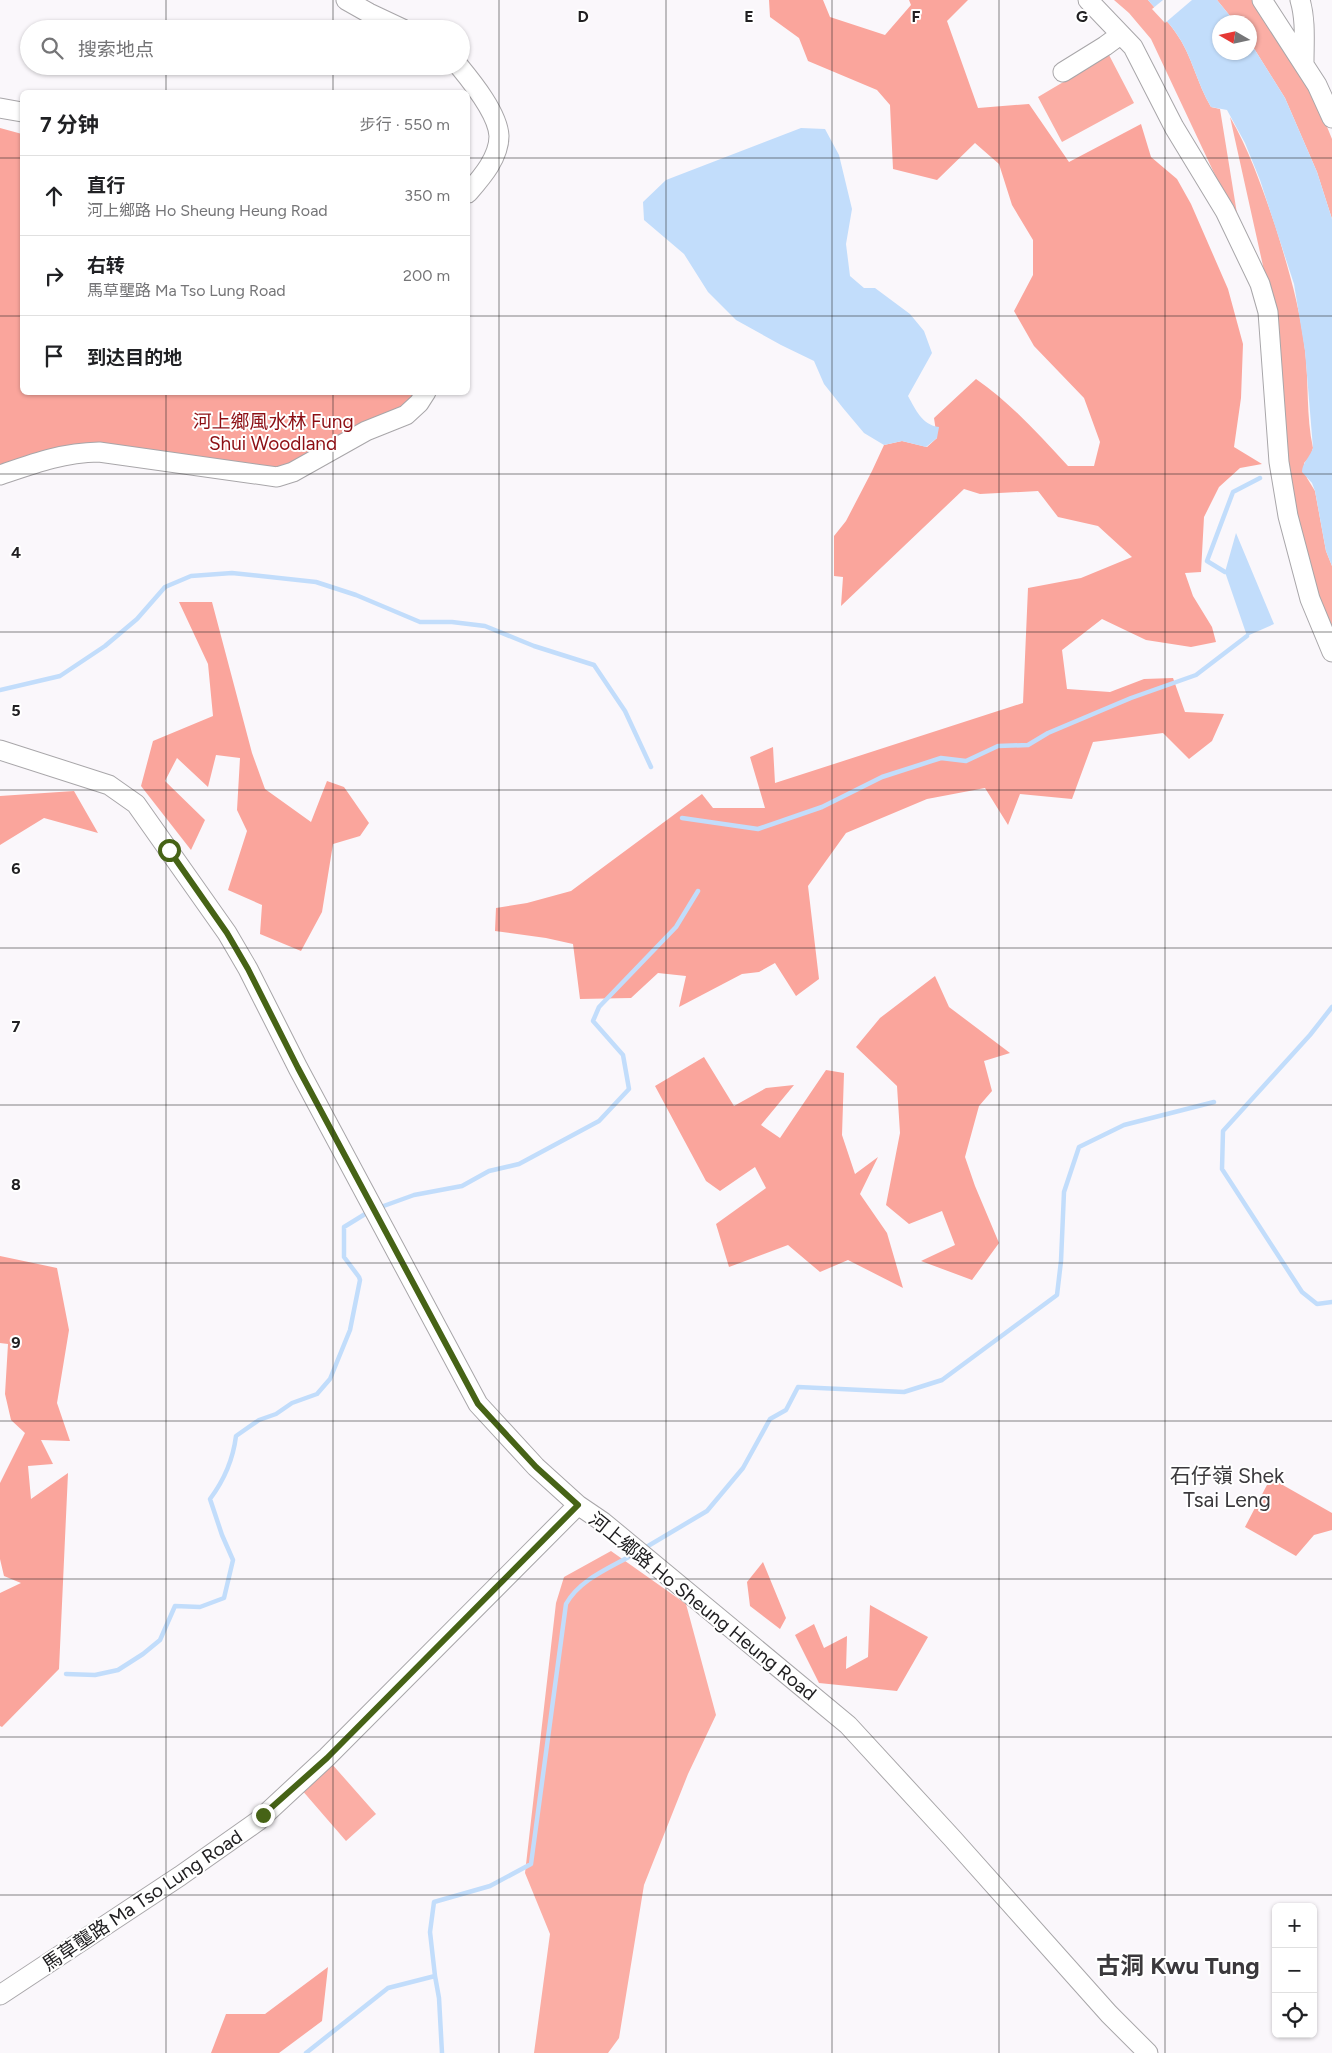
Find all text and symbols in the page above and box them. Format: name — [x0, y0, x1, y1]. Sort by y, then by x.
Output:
text: D — [577, 7, 589, 26]
text: E — [744, 7, 754, 26]
text: F — [912, 7, 921, 26]
text: G — [1076, 7, 1088, 26]
north arrow — [1212, 15, 1257, 60]
search box — [20, 20, 470, 75]
icon: search — [38, 34, 66, 62]
text: 搜索地点 — [78, 38, 154, 61]
text: 7 分钟 — [40, 112, 99, 137]
text: 步行 · 550 m — [360, 115, 450, 134]
text: 直行 — [87, 174, 125, 197]
icon: ahead — [40, 182, 68, 210]
text: 350 m — [404, 186, 450, 205]
text: 河上鄉路 Ho Sheung Heung Road — [87, 201, 328, 220]
text: 右转 — [87, 254, 125, 277]
icon: right — [40, 262, 68, 290]
text: 200 m — [403, 266, 450, 285]
text: 馬草壟路 Ma Tso Lung Road — [87, 281, 286, 300]
icon: arrive — [40, 342, 68, 370]
text: 到达目的地 — [87, 346, 182, 369]
park label: 河上鄉風水林 Fung Shui Woodland — [192, 410, 354, 455]
text: 4 — [11, 543, 21, 562]
text: 5 — [11, 701, 21, 720]
route start — [158, 839, 181, 862]
text: 6 — [11, 859, 21, 878]
text: 7 — [12, 1017, 21, 1036]
text: 8 — [11, 1175, 21, 1194]
text: 9 — [11, 1333, 21, 1352]
district label: 石仔嶺 Shek Tsai Leng — [1170, 1463, 1285, 1512]
street label: 河上鄉路 Ho Sheung Heung Road — [584, 1508, 821, 1705]
route end — [252, 1804, 275, 1827]
street label: 馬草壟路 Ma Tso Lung Road — [38, 1825, 247, 1976]
map controls — [1272, 1903, 1317, 2038]
button: + — [1272, 1903, 1317, 1948]
button: − — [1272, 1948, 1317, 1993]
district label: 古洞 Kwu Tung — [1096, 1951, 1260, 1980]
button: locate — [1272, 1993, 1317, 2038]

